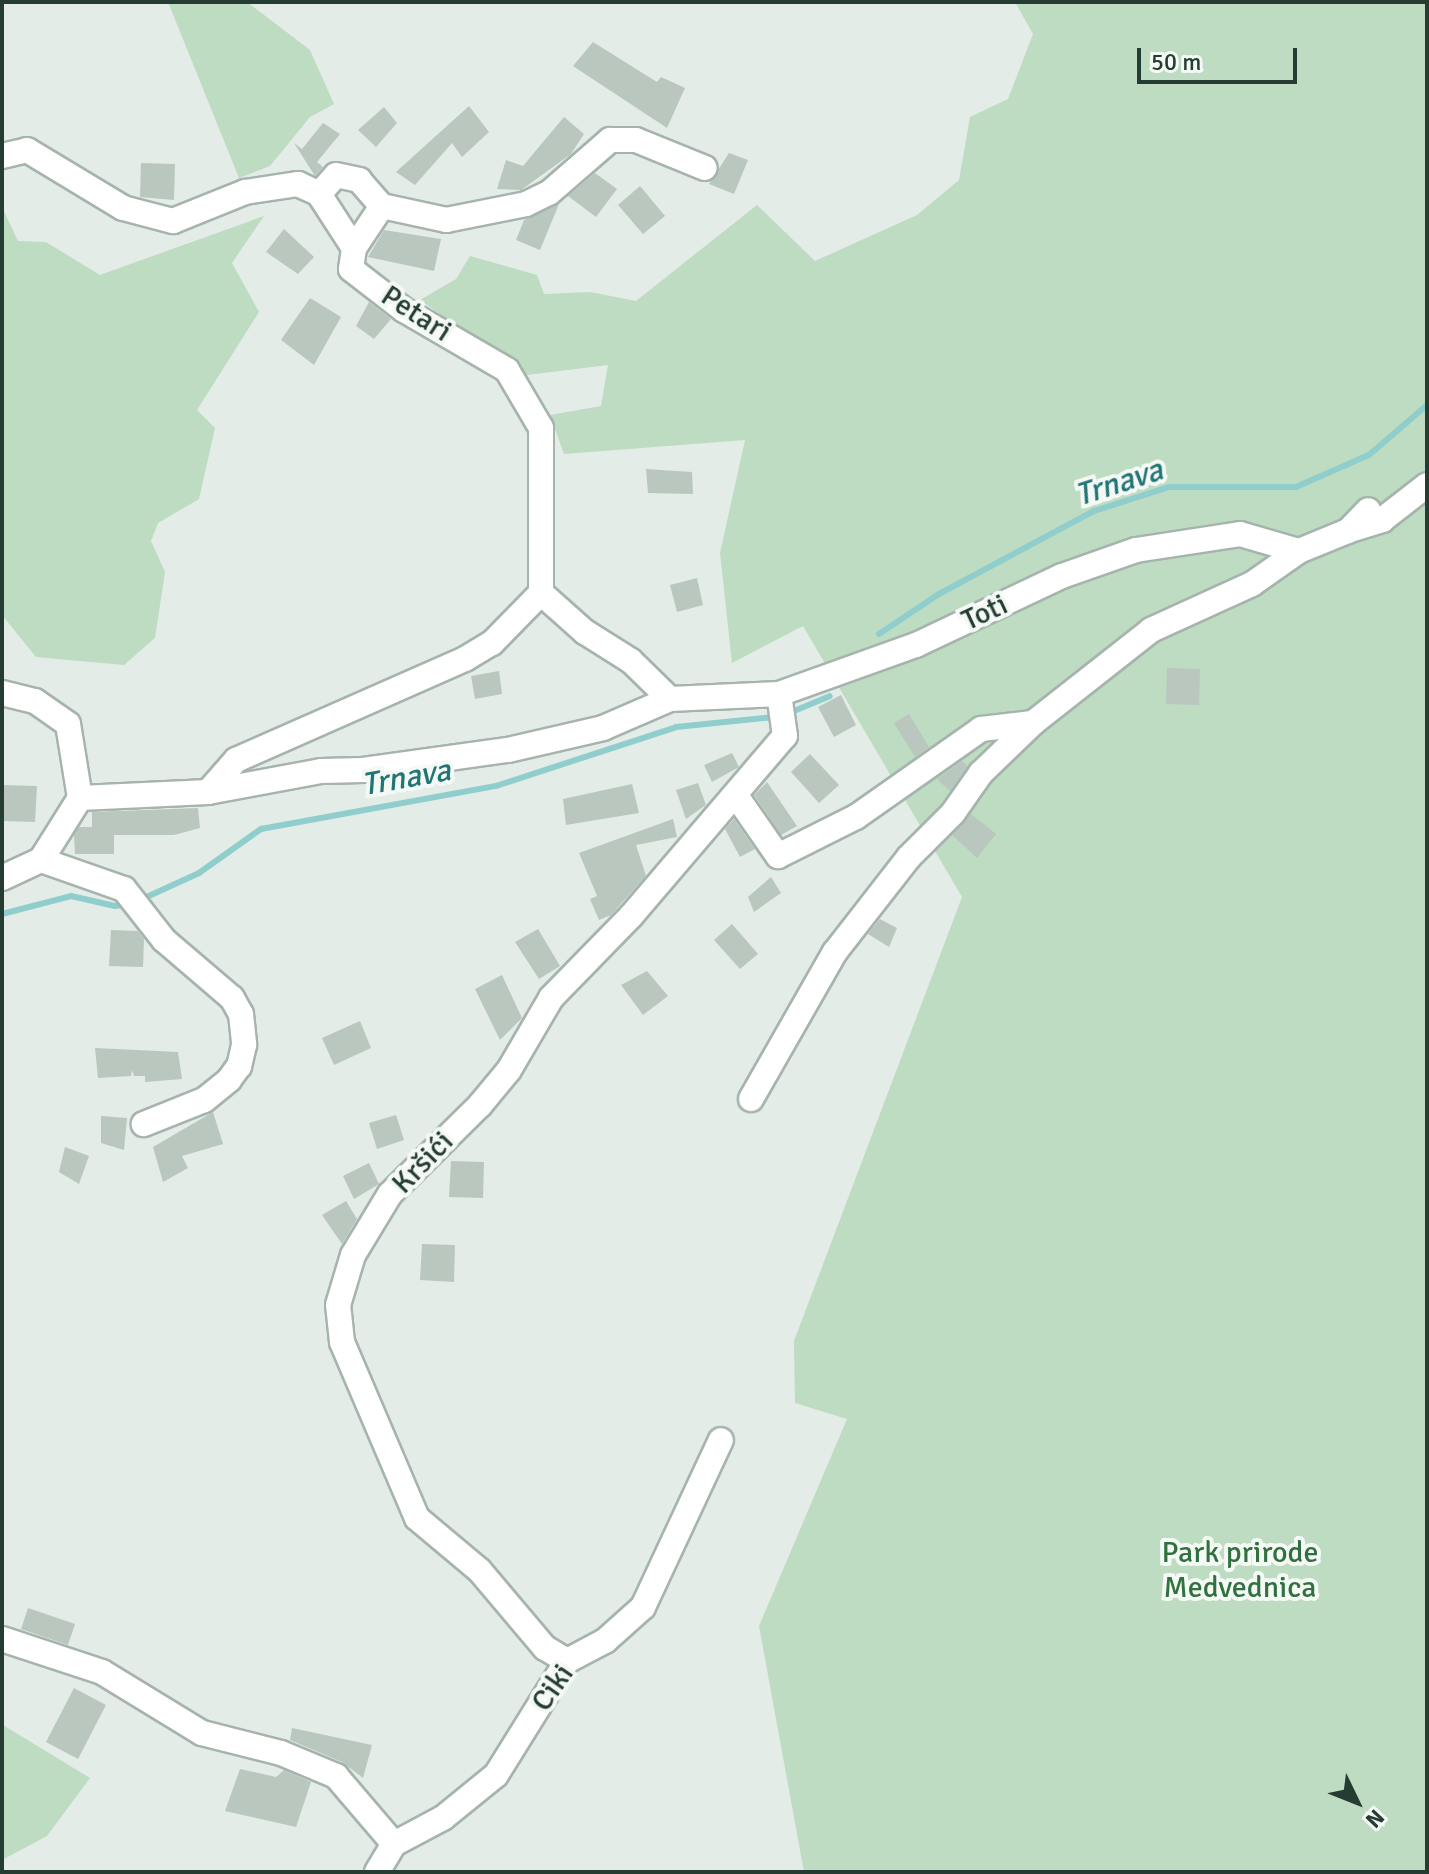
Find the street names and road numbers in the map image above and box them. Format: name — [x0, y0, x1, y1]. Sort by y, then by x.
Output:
street label: Petari — [374, 278, 458, 350]
street label: Toti — [956, 587, 1014, 639]
street label: Kršići — [385, 1124, 461, 1202]
street label: Ciki — [524, 1658, 582, 1718]

